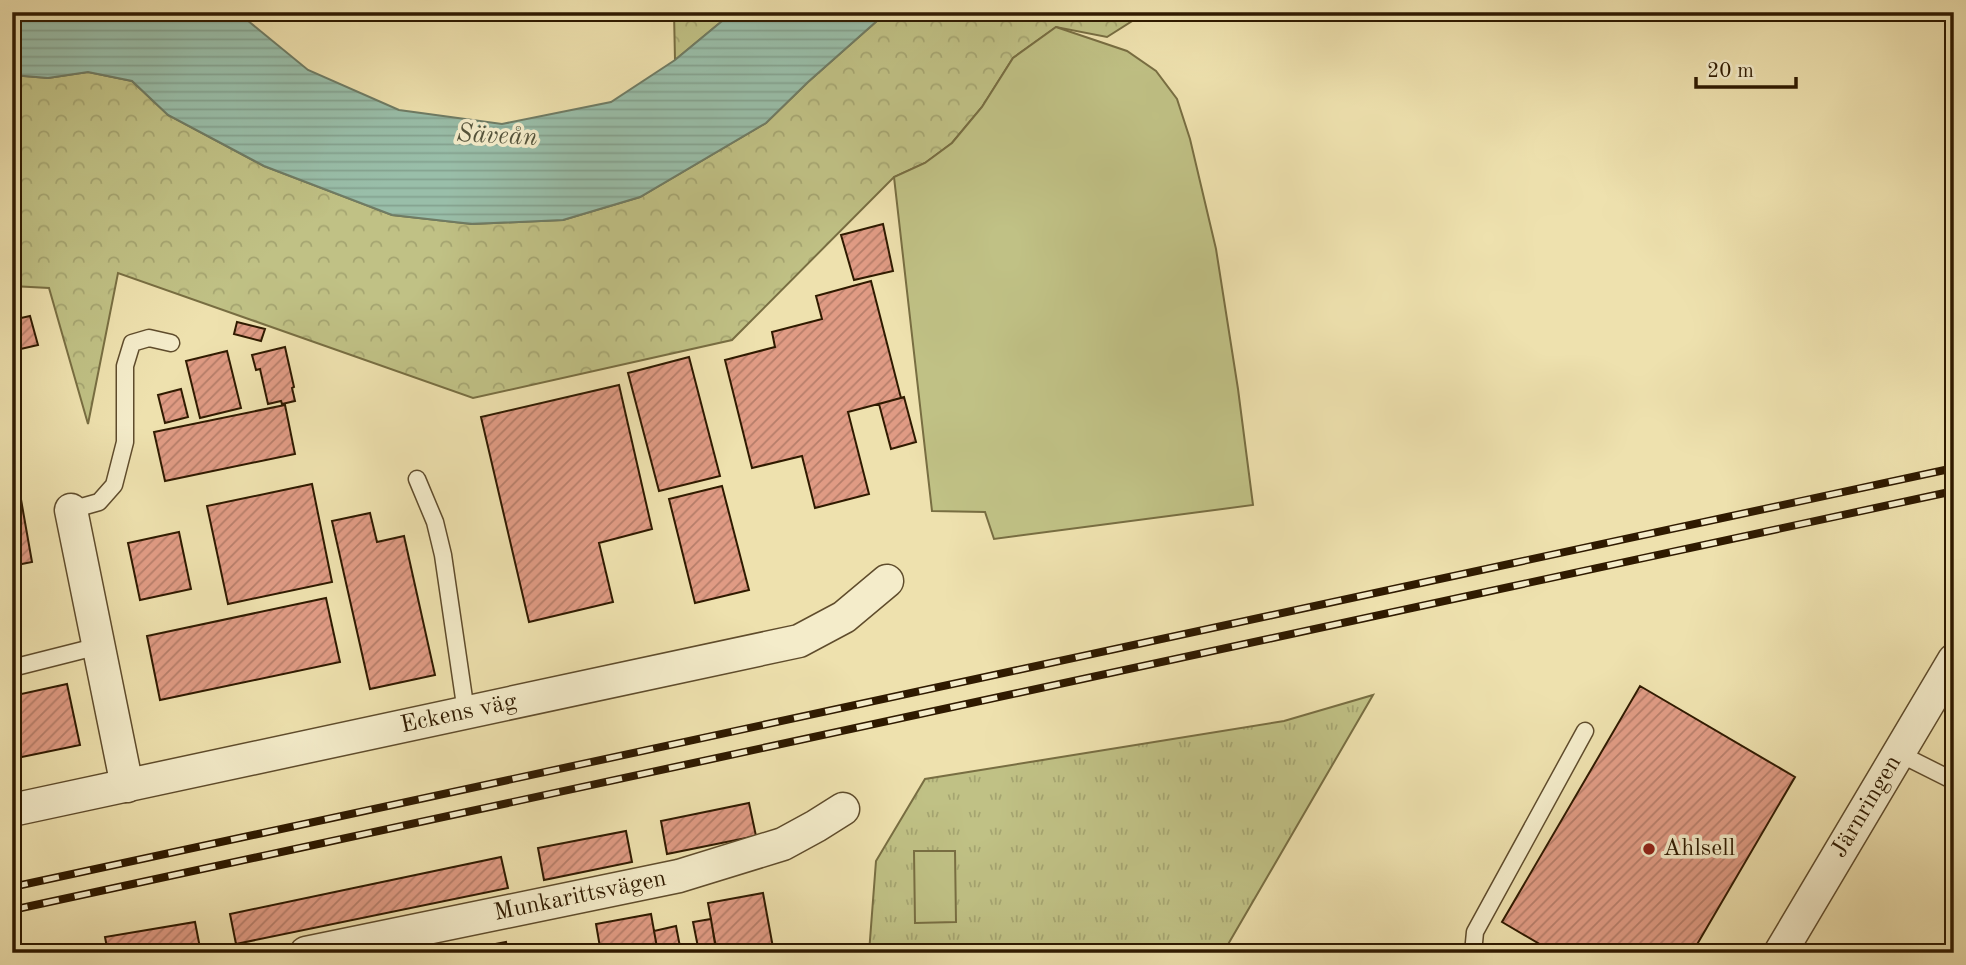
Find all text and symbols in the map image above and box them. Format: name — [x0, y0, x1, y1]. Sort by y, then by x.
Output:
scale bar — [1696, 46, 1796, 90]
text: 20 m — [1707, 61, 1754, 82]
water label: Säveån — [456, 121, 538, 151]
street label: Eckens väg — [398, 690, 519, 738]
street label: Järnringen — [1827, 752, 1906, 862]
place label: Ahlsell — [1663, 837, 1735, 861]
marker: Ahlsell — [1641, 841, 1657, 857]
street label: Munkarittsvägen — [492, 867, 669, 926]

